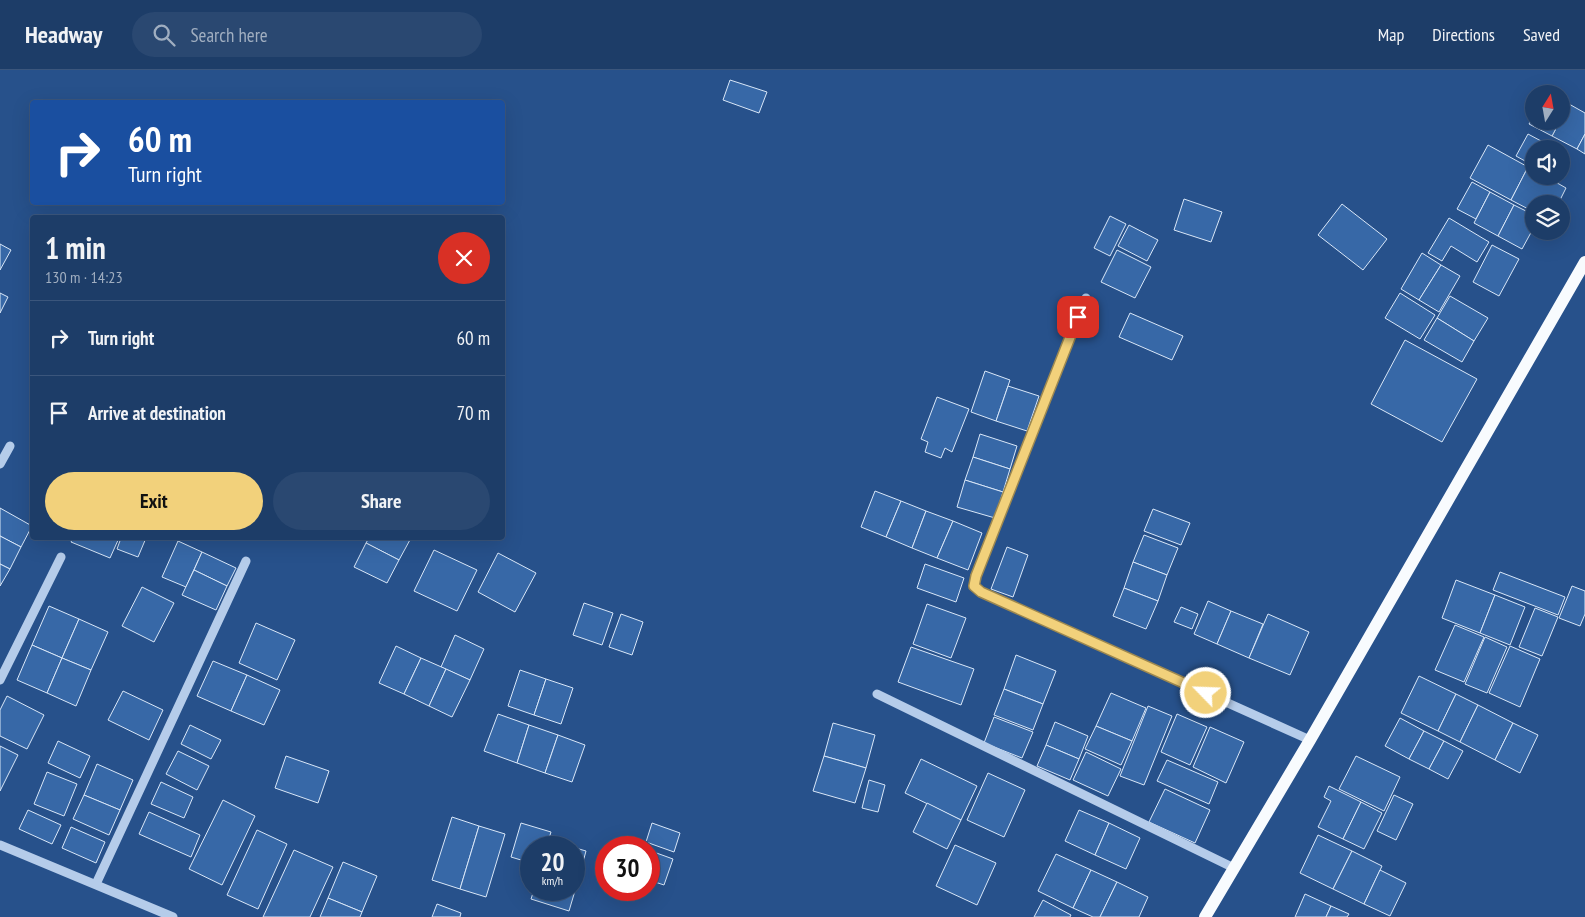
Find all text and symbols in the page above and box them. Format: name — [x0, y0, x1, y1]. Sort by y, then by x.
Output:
search box — [132, 12, 482, 57]
text: Headway — [25, 19, 102, 50]
icon: search — [150, 21, 178, 49]
text: Search here — [190, 23, 268, 47]
text: Map — [1378, 23, 1404, 46]
text: Directions — [1432, 23, 1495, 46]
text: Saved — [1523, 23, 1560, 46]
north arrow — [1525, 85, 1570, 130]
map controls — [1525, 85, 1570, 240]
text: 60 m — [128, 116, 192, 162]
icon: right — [45, 120, 110, 185]
button: sound — [1525, 140, 1570, 185]
text: Turn right — [128, 160, 202, 188]
button: layers — [1525, 195, 1570, 240]
text: 1 min — [45, 228, 106, 267]
button: close — [438, 232, 490, 284]
text: 130 m · 14:23 — [45, 267, 123, 287]
pin — [1057, 296, 1099, 338]
icon: arrive — [1064, 303, 1092, 331]
icon: right — [45, 324, 73, 352]
text: Turn right — [88, 326, 154, 350]
text: 60 m — [457, 326, 490, 350]
icon: arrive — [45, 399, 73, 427]
text: Arrive at destination — [88, 401, 226, 425]
text: 70 m — [457, 401, 490, 425]
button: Exit — [45, 472, 263, 530]
button: Share — [273, 472, 490, 530]
position arrow — [1179, 666, 1231, 718]
speed limit sign: 30 — [595, 836, 660, 901]
text: 20 — [541, 846, 564, 878]
text: km/h — [542, 873, 563, 888]

